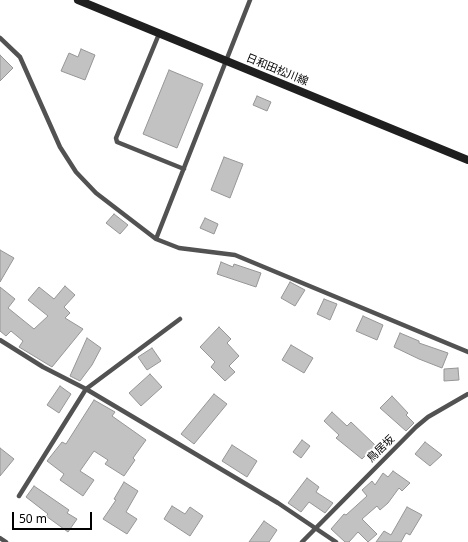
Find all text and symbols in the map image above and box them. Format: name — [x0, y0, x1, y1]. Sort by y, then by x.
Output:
street label: 日和田松川線 — [244, 52, 310, 88]
street label: 鳥居坂 — [365, 433, 397, 465]
scale bar — [14, 504, 94, 530]
text: 50 m — [19, 510, 47, 527]

